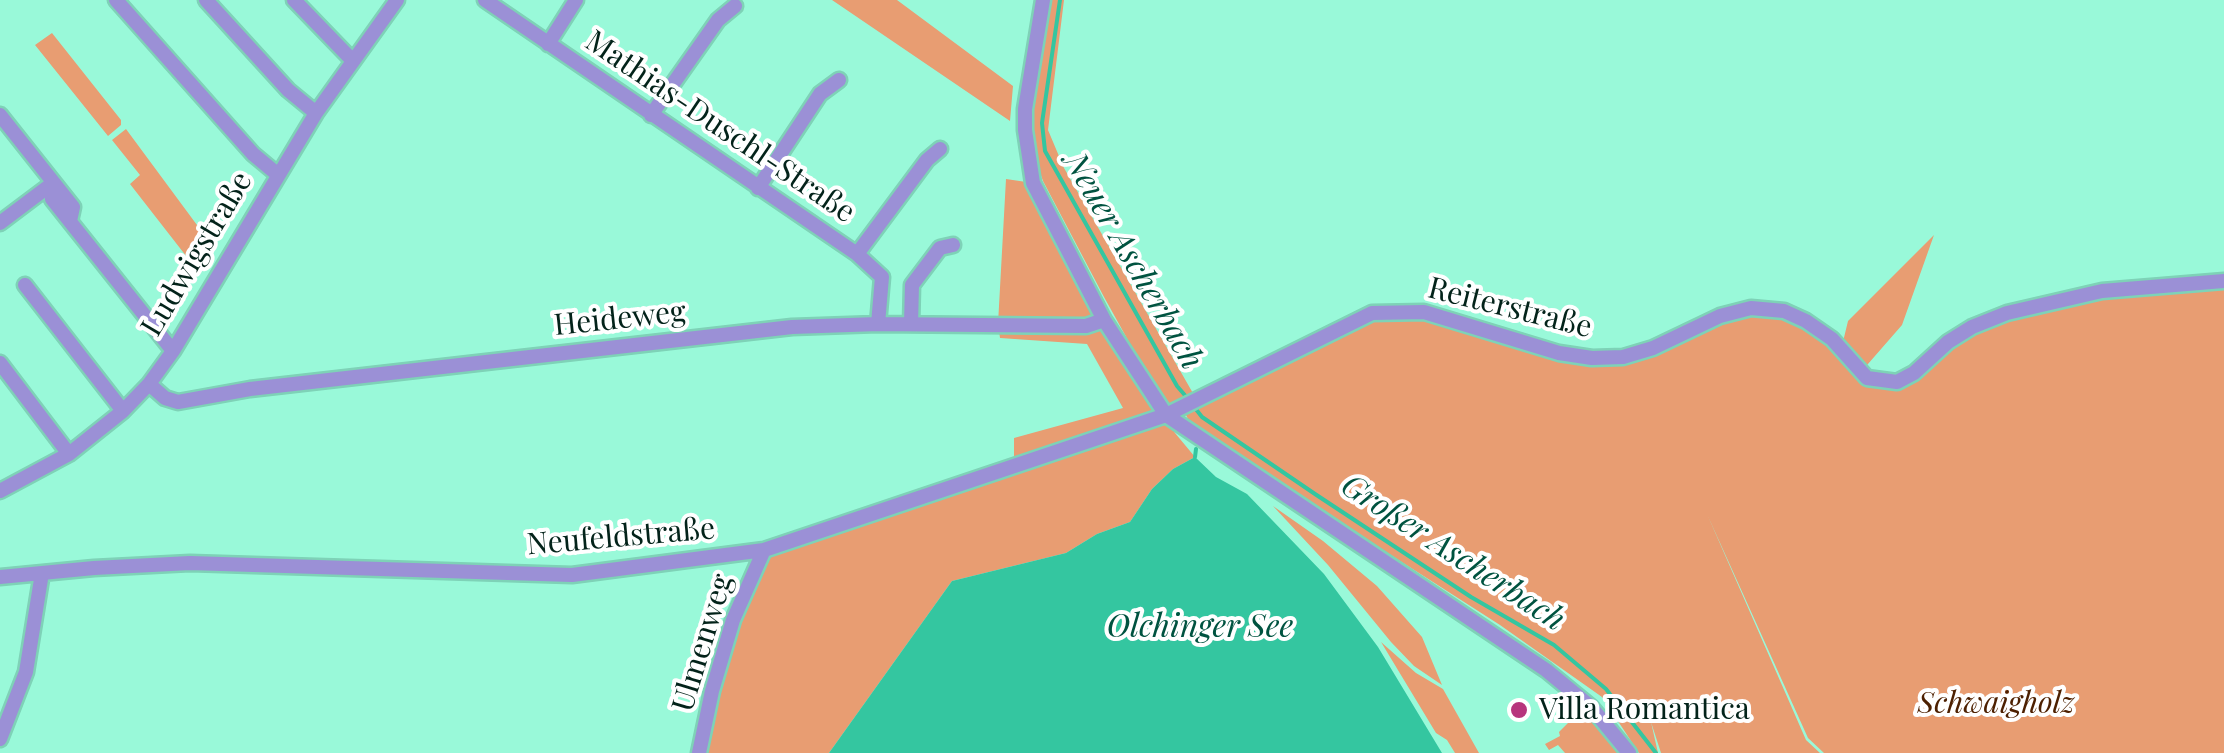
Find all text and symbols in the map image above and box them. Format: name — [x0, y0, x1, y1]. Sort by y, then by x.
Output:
street label: Mathias-Duschl-Straße — [578, 23, 862, 231]
water label: Neuer Ascherbach — [1055, 146, 1211, 376]
street label: Ludwigstraße — [134, 165, 260, 343]
street label: Reiterstraße — [1424, 270, 1596, 346]
street label: Heideweg — [552, 294, 688, 344]
water label: Großer Ascherbach — [1334, 466, 1572, 640]
street label: Neufeldstraße — [525, 511, 717, 563]
street label: Ulmenweg — [665, 570, 741, 716]
water label: Olchinger See — [1107, 608, 1293, 646]
park label: Schwaigholz — [1918, 686, 2074, 722]
place label: Villa Romantica — [1539, 692, 1750, 728]
marker: Villa Romantica — [1508, 699, 1530, 721]

